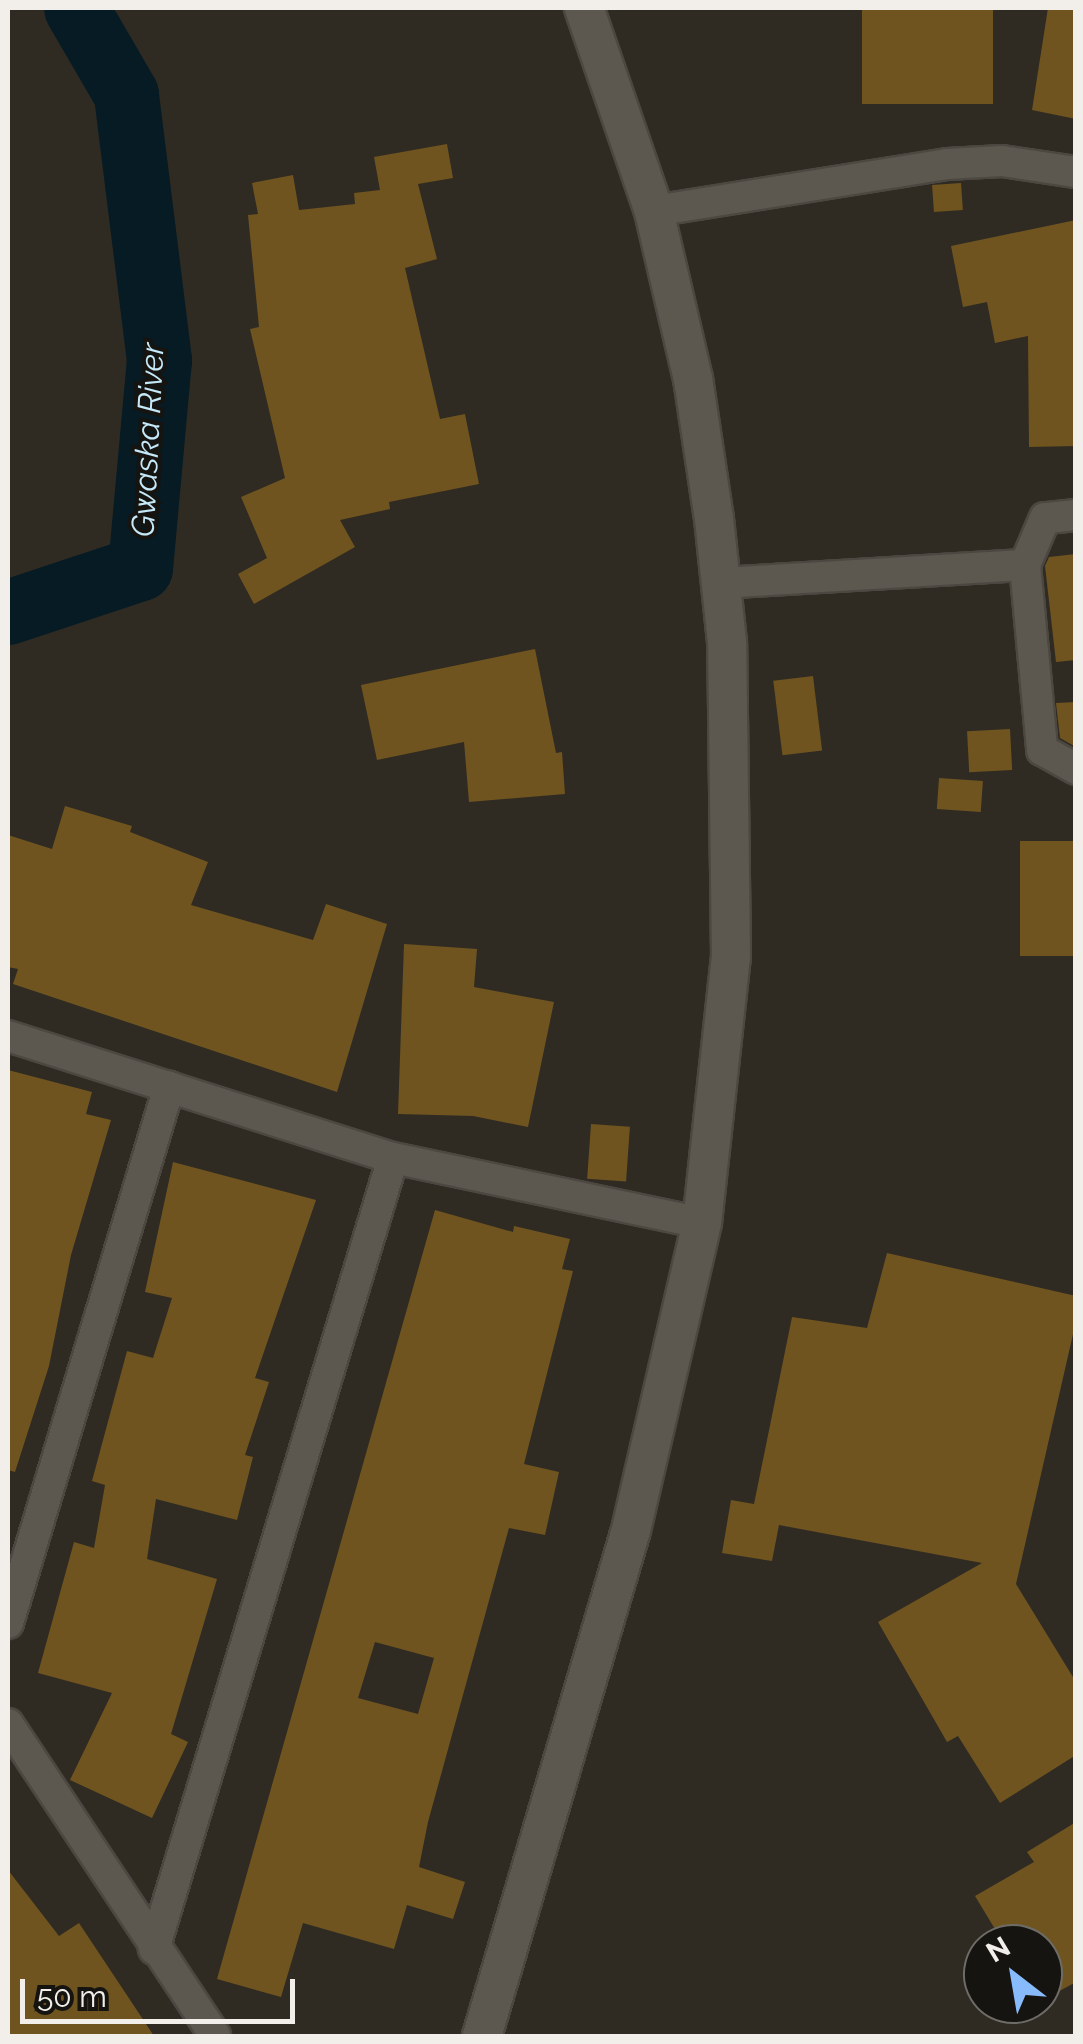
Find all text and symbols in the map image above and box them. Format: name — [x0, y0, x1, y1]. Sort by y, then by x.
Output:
water label: Gwaska River — [124, 342, 172, 538]
north arrow — [963, 1924, 1063, 2024]
text: N — [981, 1930, 1016, 1969]
scale bar — [25, 1959, 300, 2021]
text: 50 m — [37, 1979, 107, 2014]

